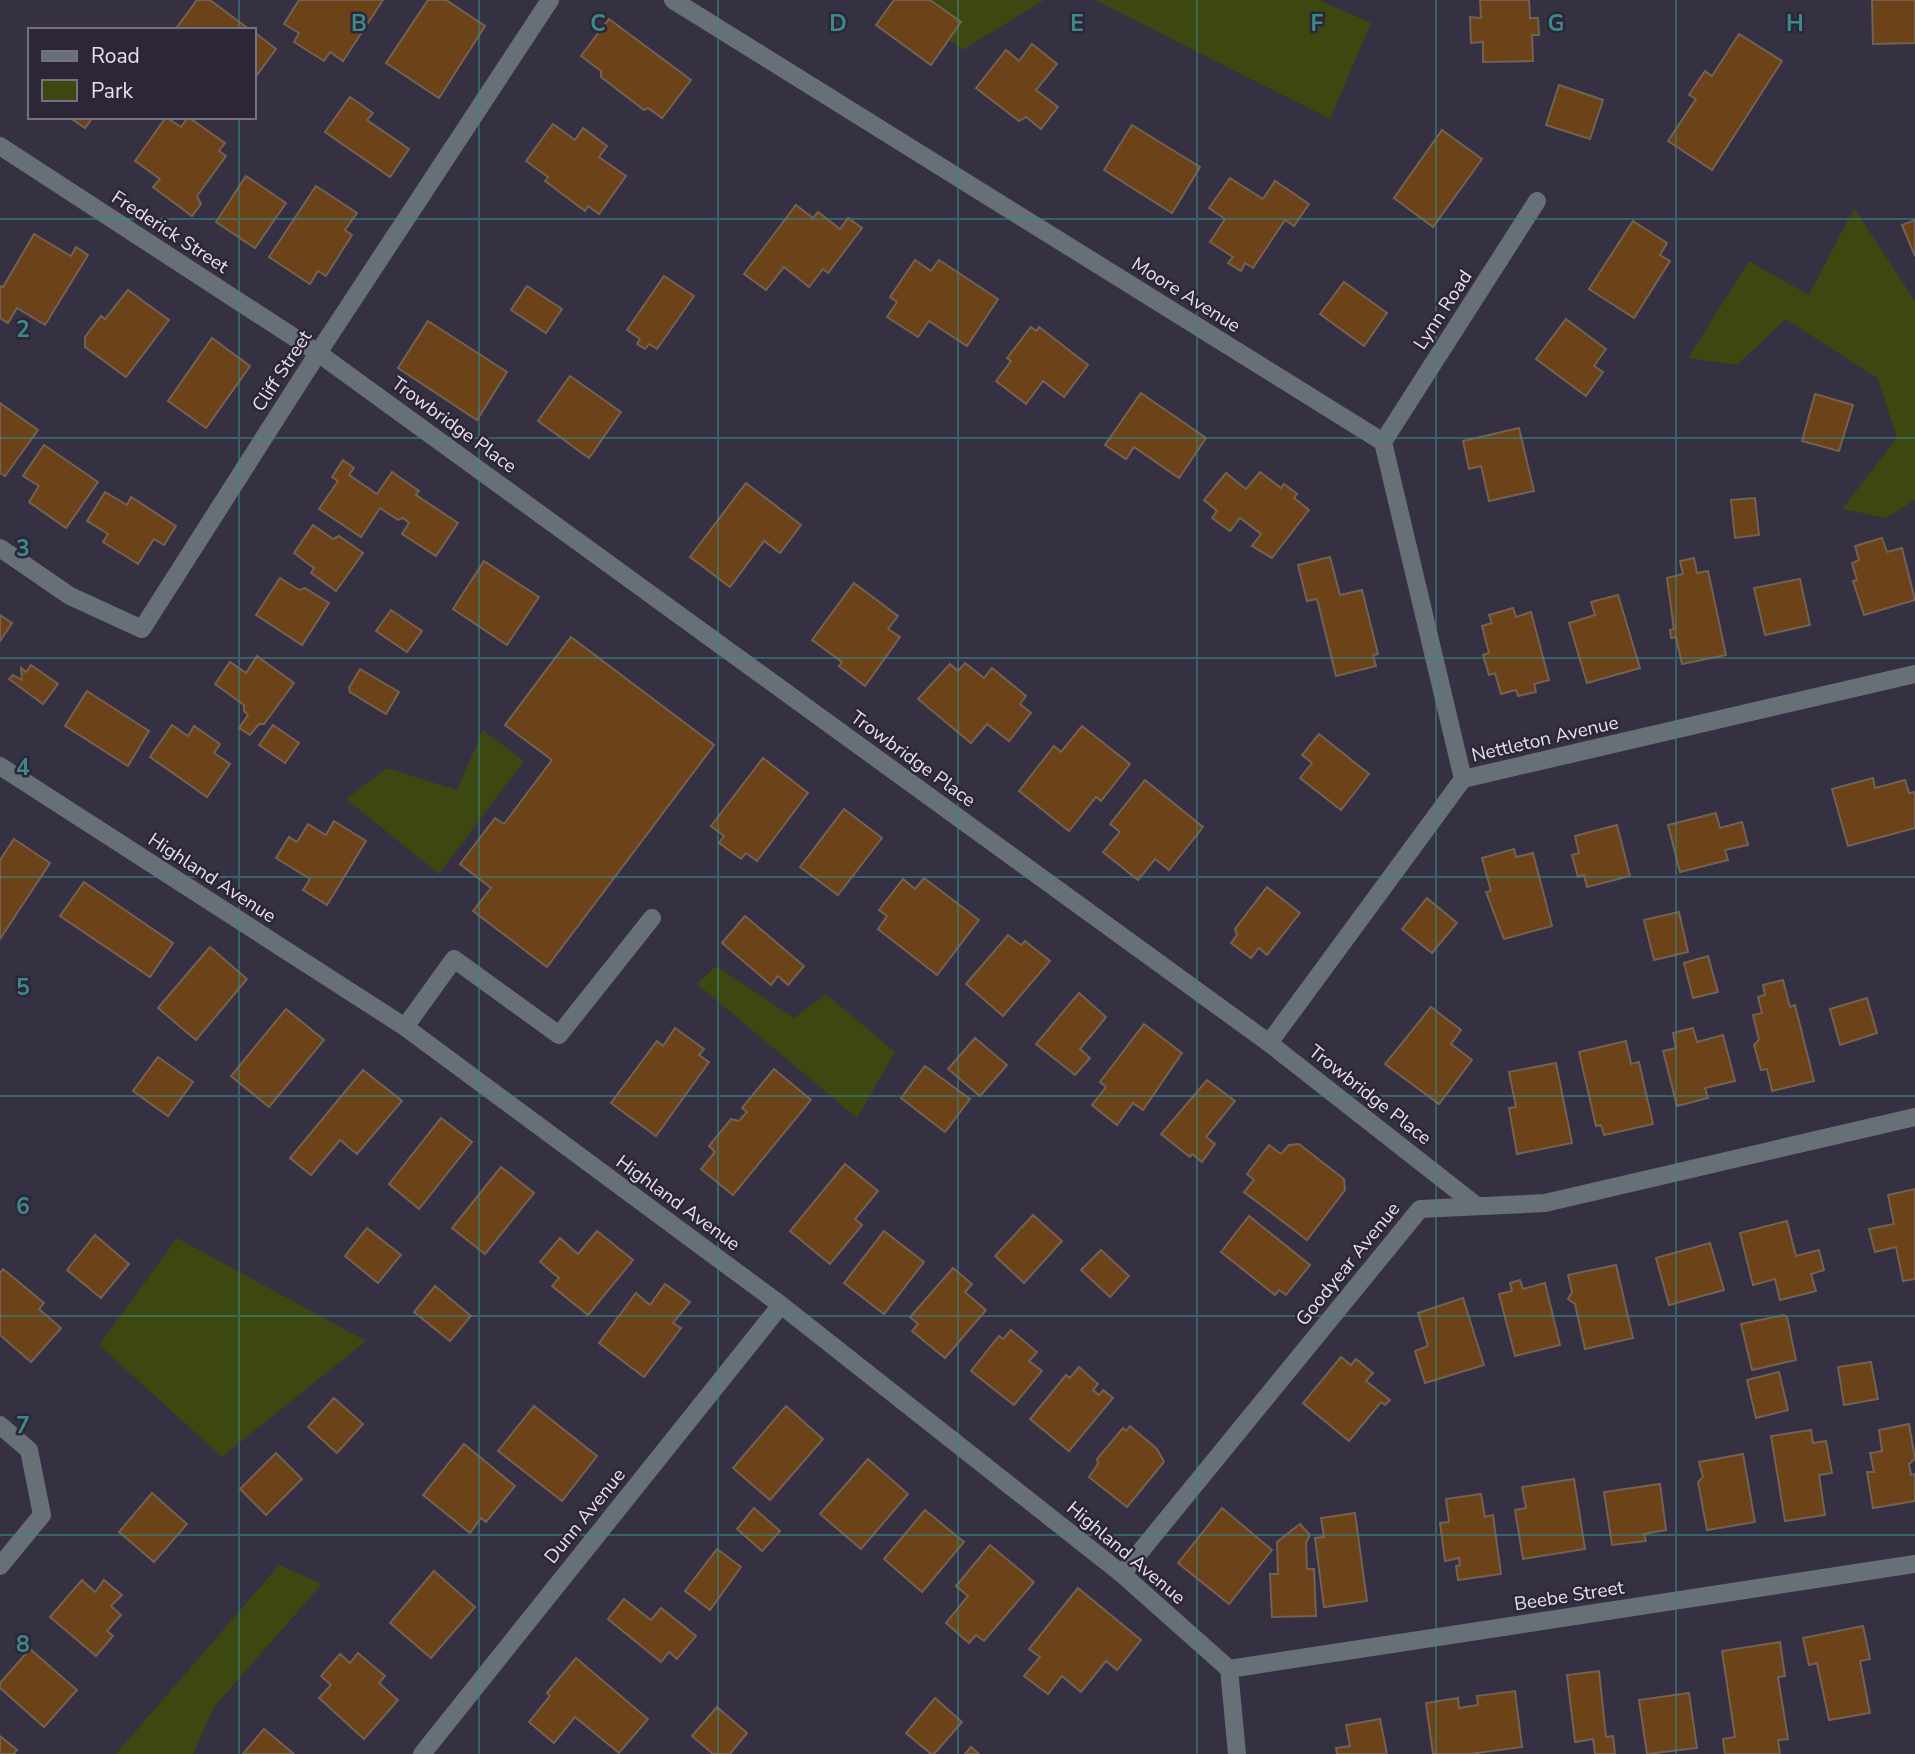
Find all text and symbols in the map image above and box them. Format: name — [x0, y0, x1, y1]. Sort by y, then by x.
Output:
text: B — [351, 8, 367, 39]
text: C — [590, 8, 606, 39]
text: D — [829, 8, 847, 39]
text: E — [1070, 8, 1084, 39]
text: F — [1311, 8, 1324, 39]
text: G — [1548, 8, 1564, 39]
text: H — [1786, 8, 1804, 39]
legend — [28, 28, 256, 119]
text: Road — [91, 42, 140, 70]
text: Park — [91, 77, 133, 105]
street label: Frederick Street — [107, 184, 234, 280]
street label: Moore Avenue — [1127, 251, 1245, 339]
street label: Lynn Road — [1408, 265, 1478, 355]
text: 2 — [16, 314, 30, 345]
street label: Cliff Street — [246, 325, 318, 417]
street label: Trowbridge Place — [386, 371, 522, 479]
text: 3 — [16, 533, 30, 564]
street label: Trowbridge Place — [845, 705, 981, 813]
street label: Nettleton Avenue — [1469, 709, 1621, 769]
text: 4 — [16, 752, 30, 783]
street label: Highland Avenue — [143, 827, 281, 929]
text: 5 — [16, 972, 30, 1003]
street label: Trowbridge Place — [1303, 1039, 1437, 1151]
street label: Highland Avenue — [611, 1149, 745, 1257]
text: 6 — [16, 1191, 30, 1222]
street label: Goodyear Avenue — [1290, 1197, 1406, 1331]
text: 7 — [16, 1410, 30, 1441]
street label: Dunn Avenue — [538, 1463, 632, 1569]
street label: Highland Avenue — [1061, 1496, 1191, 1610]
street label: Beebe Street — [1512, 1574, 1626, 1618]
text: 8 — [16, 1629, 30, 1660]

